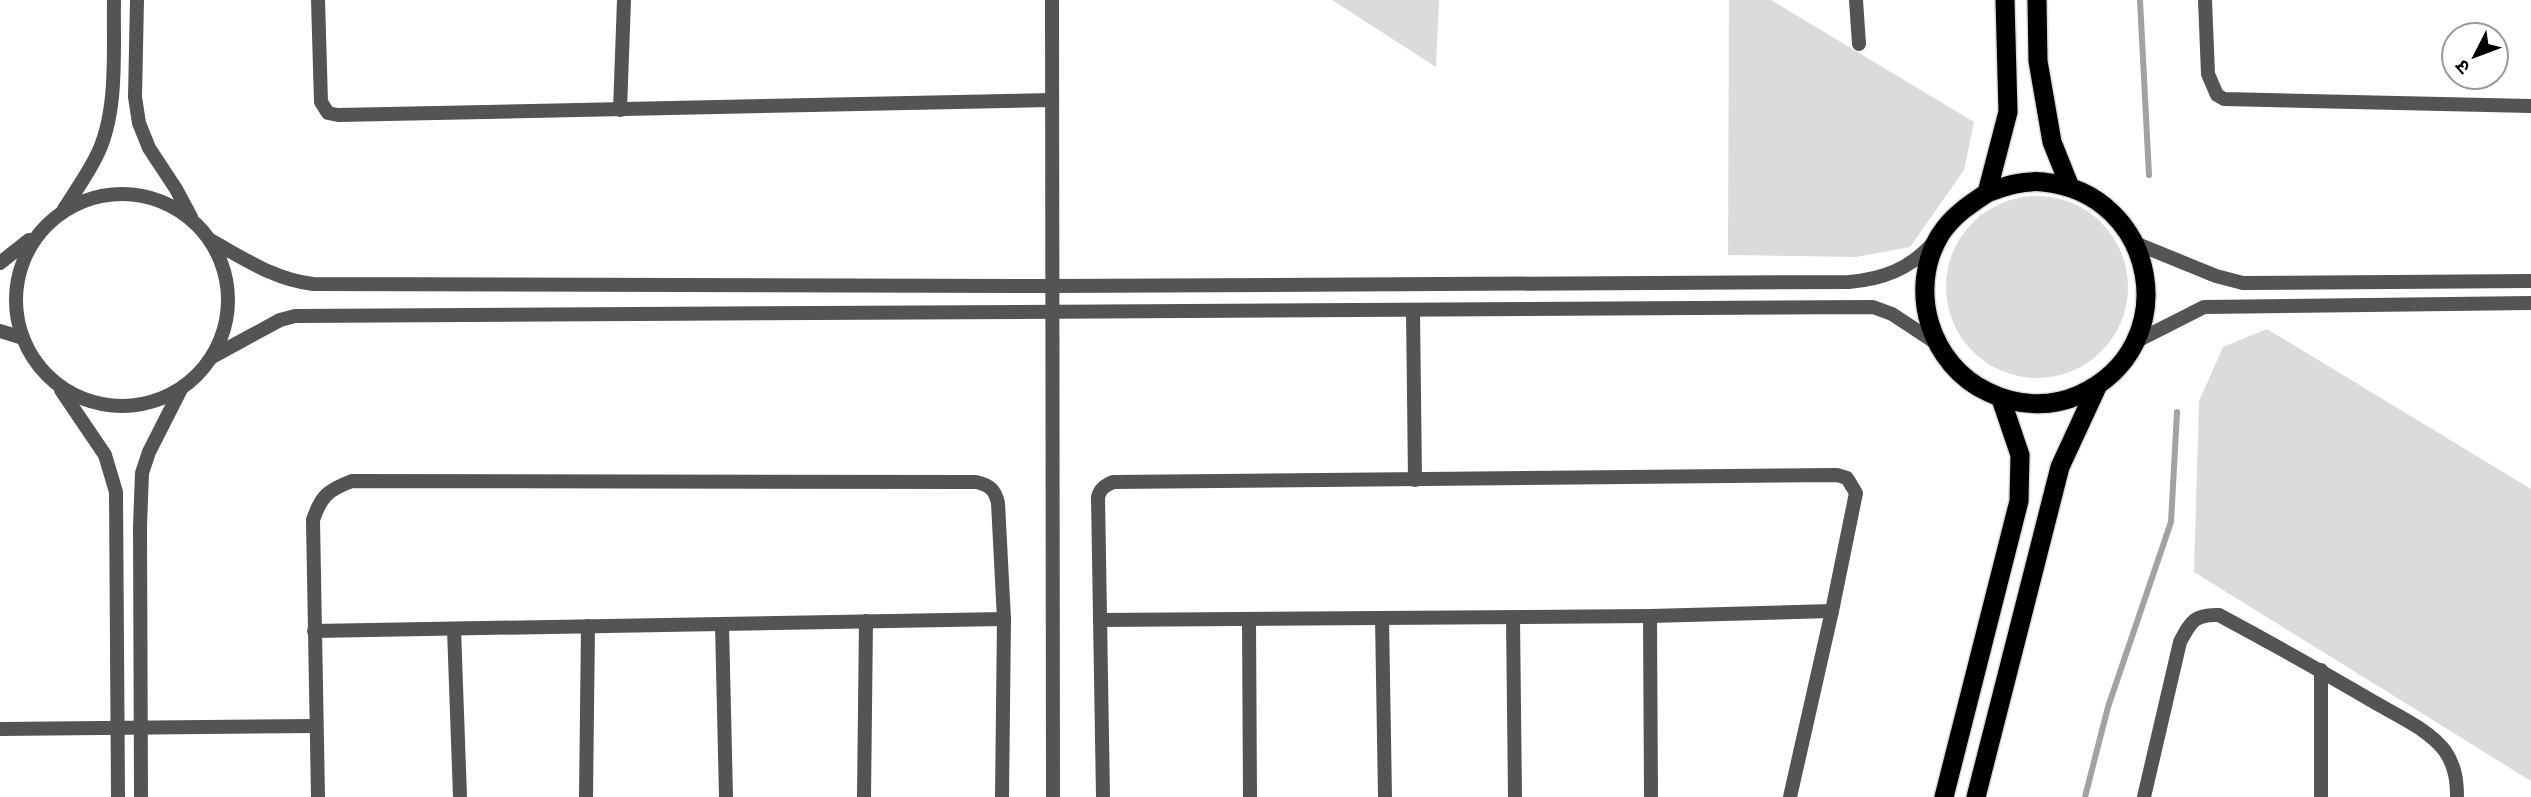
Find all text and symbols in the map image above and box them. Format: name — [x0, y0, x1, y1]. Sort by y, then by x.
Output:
north arrow — [2440, 21, 2510, 91]
text: उ — [2450, 54, 2476, 79]

